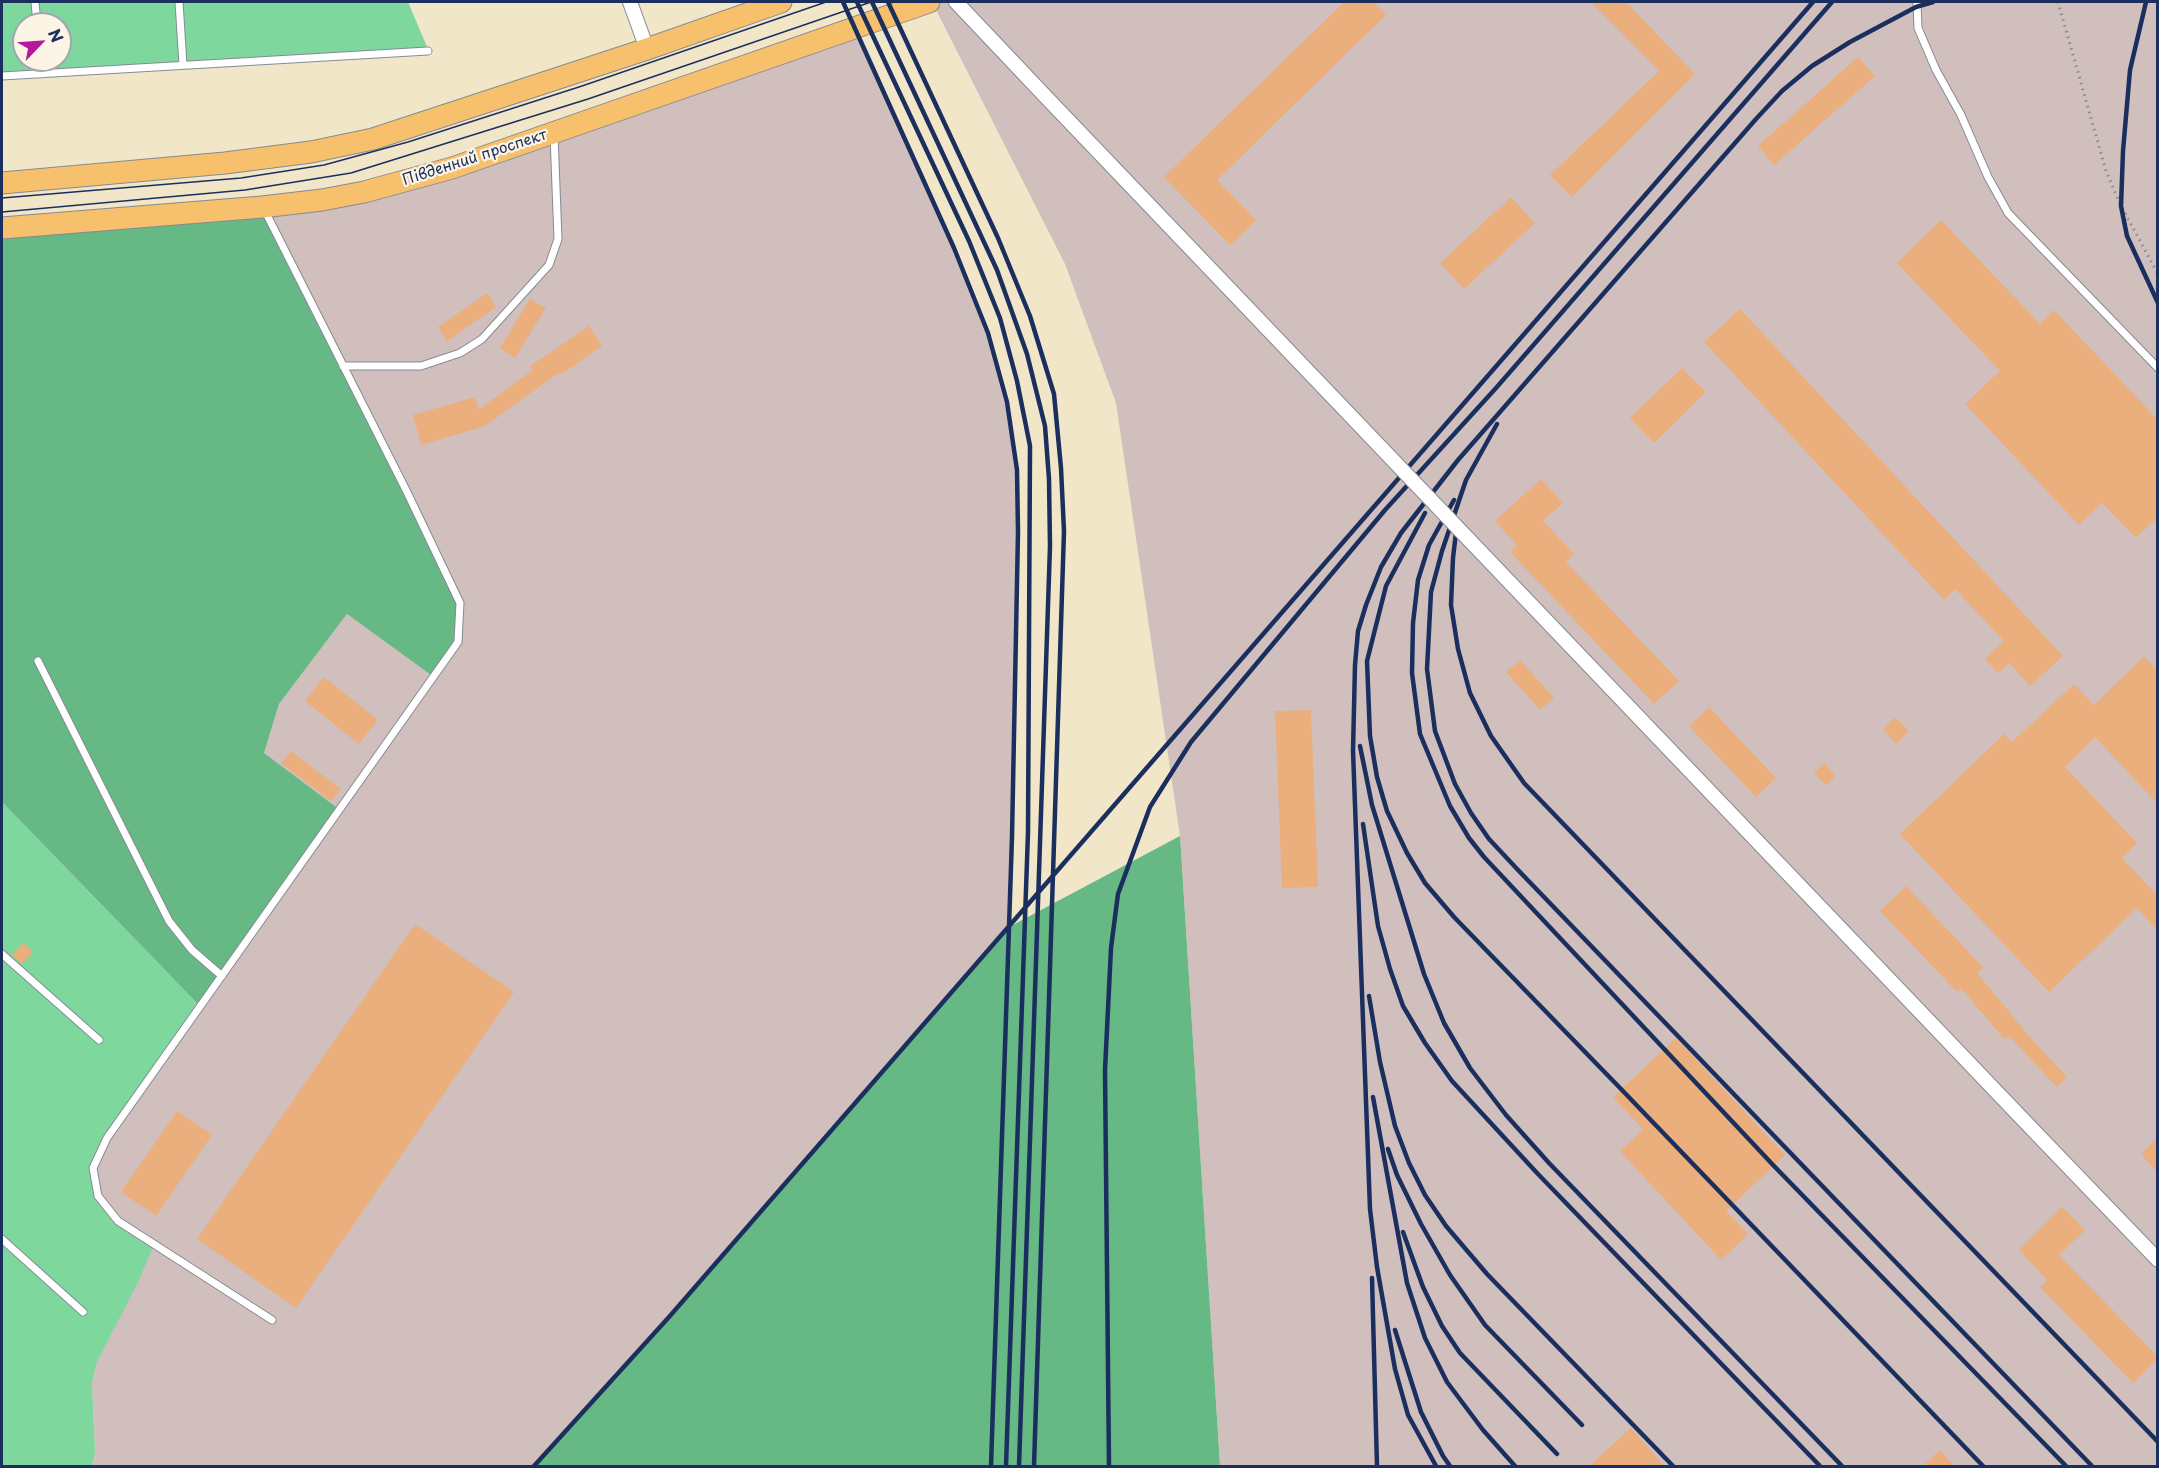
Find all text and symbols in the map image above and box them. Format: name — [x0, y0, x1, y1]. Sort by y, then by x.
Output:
north arrow — [12, 12, 72, 72]
text: N — [43, 24, 70, 46]
street label: Південний проспект — [401, 126, 549, 190]

